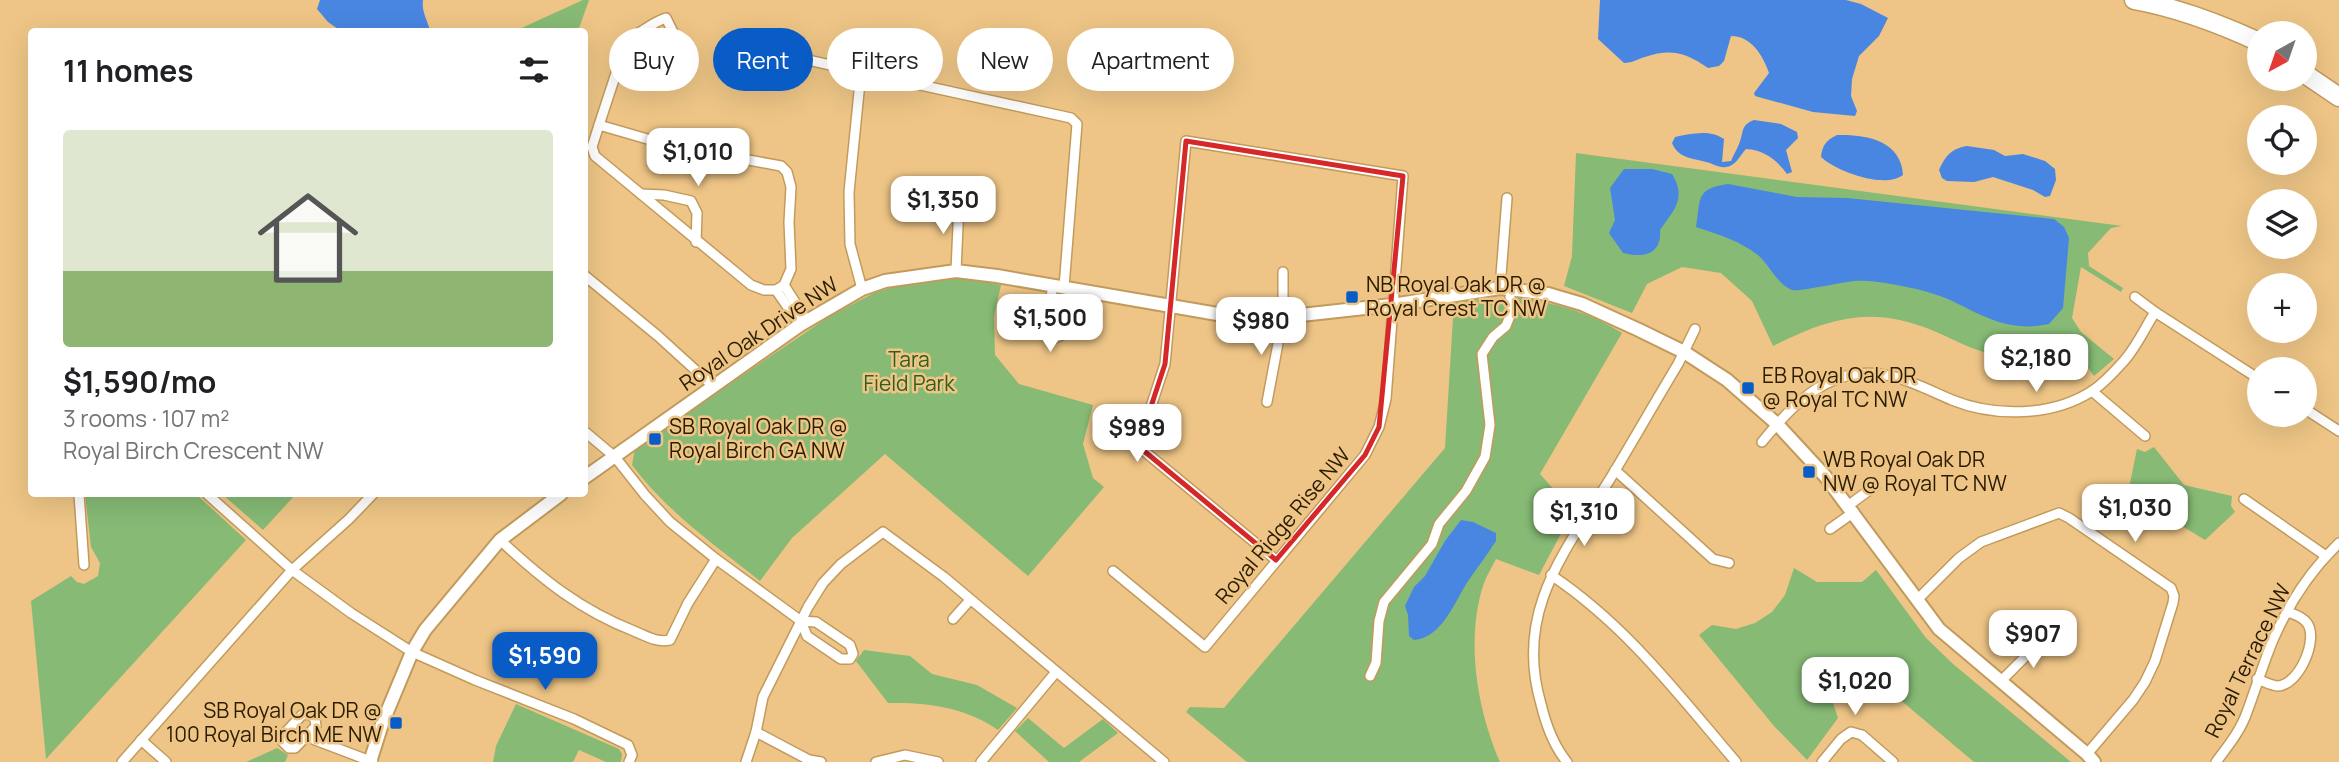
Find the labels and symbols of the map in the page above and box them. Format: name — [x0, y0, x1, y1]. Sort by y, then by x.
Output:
north arrow — [2247, 21, 2317, 91]
pin: $1,010 — [641, 128, 755, 188]
pin: $1,350 — [886, 176, 1000, 236]
street label: Royal Oak Drive NW — [674, 270, 843, 397]
place label: NB Royal Oak DR @ Royal Crest TC NW — [1366, 270, 1547, 322]
marker: NB Royal Oak DR @ Royal Crest TC NW — [1344, 289, 1360, 305]
pin: $1,500 — [993, 294, 1107, 354]
pin: $980 — [1220, 298, 1302, 357]
pin: $2,180 — [1979, 334, 2093, 394]
park label: Tara Field Park — [863, 345, 955, 397]
place label: EB Royal Oak DR @ Royal TC NW — [1762, 361, 1917, 413]
marker: EB Royal Oak DR @ Royal TC NW — [1740, 380, 1756, 396]
pin: $989 — [1096, 405, 1178, 464]
place label: SB Royal Oak DR @ Royal Birch GA NW — [669, 412, 848, 464]
marker: SB Royal Oak DR @ Royal Birch GA NW — [647, 431, 663, 447]
street label: Royal Ridge Rise NW — [1209, 441, 1356, 609]
place label: WB Royal Oak DR NW @ Royal TC NW — [1823, 445, 2007, 497]
marker: WB Royal Oak DR NW @ Royal TC NW — [1801, 464, 1817, 480]
pin: $1,030 — [2078, 484, 2192, 544]
pin: $1,310 — [1527, 489, 1641, 548]
street label: Royal Terrace NW — [2198, 579, 2297, 742]
pin: $907 — [1992, 610, 2074, 670]
pin: $1,590 — [488, 632, 602, 692]
pin: $1,020 — [1798, 658, 1912, 717]
place label: SB Royal Oak DR @ 100 Royal Birch ME NW — [166, 696, 382, 748]
marker: SB Royal Oak DR @ 100 Royal Birch ME NW — [388, 715, 404, 731]

